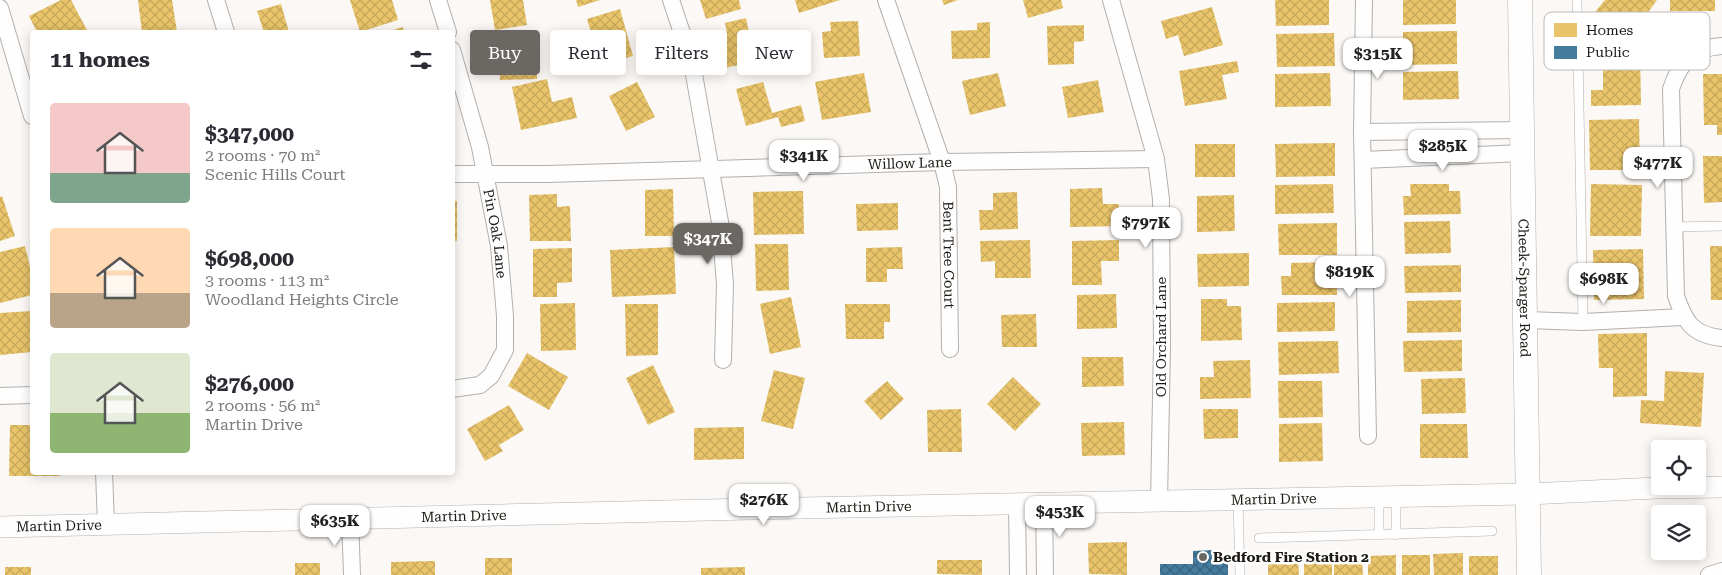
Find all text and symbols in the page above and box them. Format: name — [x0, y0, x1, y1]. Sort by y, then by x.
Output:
legend — [1544, 12, 1710, 70]
text: Homes — [1586, 22, 1634, 38]
chip: Buy — [470, 30, 540, 75]
chip: Rent — [550, 30, 626, 75]
chip: Filters — [636, 30, 727, 75]
chip: New — [737, 30, 811, 75]
pin: $315K — [1343, 38, 1413, 80]
text: $315K — [1354, 44, 1402, 63]
text: Public — [1586, 44, 1630, 60]
icon: filters — [407, 46, 435, 74]
text: 11 homes — [50, 48, 150, 72]
text: $347,000 — [205, 122, 294, 146]
icon: home — [90, 123, 150, 183]
pin: $285K — [1408, 130, 1478, 172]
text: $285K — [1419, 136, 1467, 155]
pin: $341K — [769, 140, 839, 182]
text: 2 rooms · 70 m² — [205, 146, 320, 165]
text: $341K — [780, 146, 828, 165]
pin: $477K — [1623, 146, 1693, 189]
text: $477K — [1634, 153, 1682, 172]
street label: Willow Lane — [868, 154, 952, 172]
text: Scenic Hills Court — [205, 165, 345, 184]
street label: Pin Oak Lane — [480, 188, 510, 279]
street label: Bent Tree Court — [940, 201, 958, 309]
pin: $797K — [1111, 206, 1181, 249]
text: $797K — [1122, 213, 1170, 232]
street label: Cheek-Sparger Road — [1515, 218, 1534, 357]
pin: $347K — [673, 222, 743, 265]
text: $347K — [684, 229, 732, 248]
text: $698,000 — [205, 247, 294, 271]
icon: home — [90, 248, 150, 308]
pin: $819K — [1315, 256, 1385, 298]
text: $819K — [1326, 262, 1374, 281]
pin: $698K — [1569, 262, 1639, 305]
text: $698K — [1580, 269, 1628, 288]
text: 3 rooms · 113 m² — [205, 271, 329, 290]
street label: Old Orchard Lane — [1153, 276, 1169, 397]
text: Woodland Heights Circle — [205, 290, 399, 309]
text: $276,000 — [205, 372, 294, 396]
icon: home — [90, 373, 150, 433]
text: 2 rooms · 56 m² — [205, 396, 320, 415]
text: Martin Drive — [205, 415, 303, 434]
map controls — [1651, 440, 1706, 560]
button: locate — [1651, 440, 1706, 495]
pin: $276K — [729, 484, 799, 526]
text: $276K — [740, 490, 788, 509]
street label: Martin Drive — [1231, 490, 1317, 508]
pin: $453K — [1025, 496, 1095, 538]
street label: Martin Drive — [826, 498, 912, 516]
text: $453K — [1036, 502, 1084, 521]
pin: $635K — [300, 504, 370, 547]
button: layers — [1651, 505, 1706, 560]
street label: Martin Drive — [421, 507, 507, 525]
text: $635K — [311, 511, 359, 530]
street label: Martin Drive — [16, 517, 102, 535]
place label: Bedford Fire Station 2 — [1213, 549, 1369, 565]
marker: Bedford Fire Station 2 — [1197, 551, 1209, 563]

